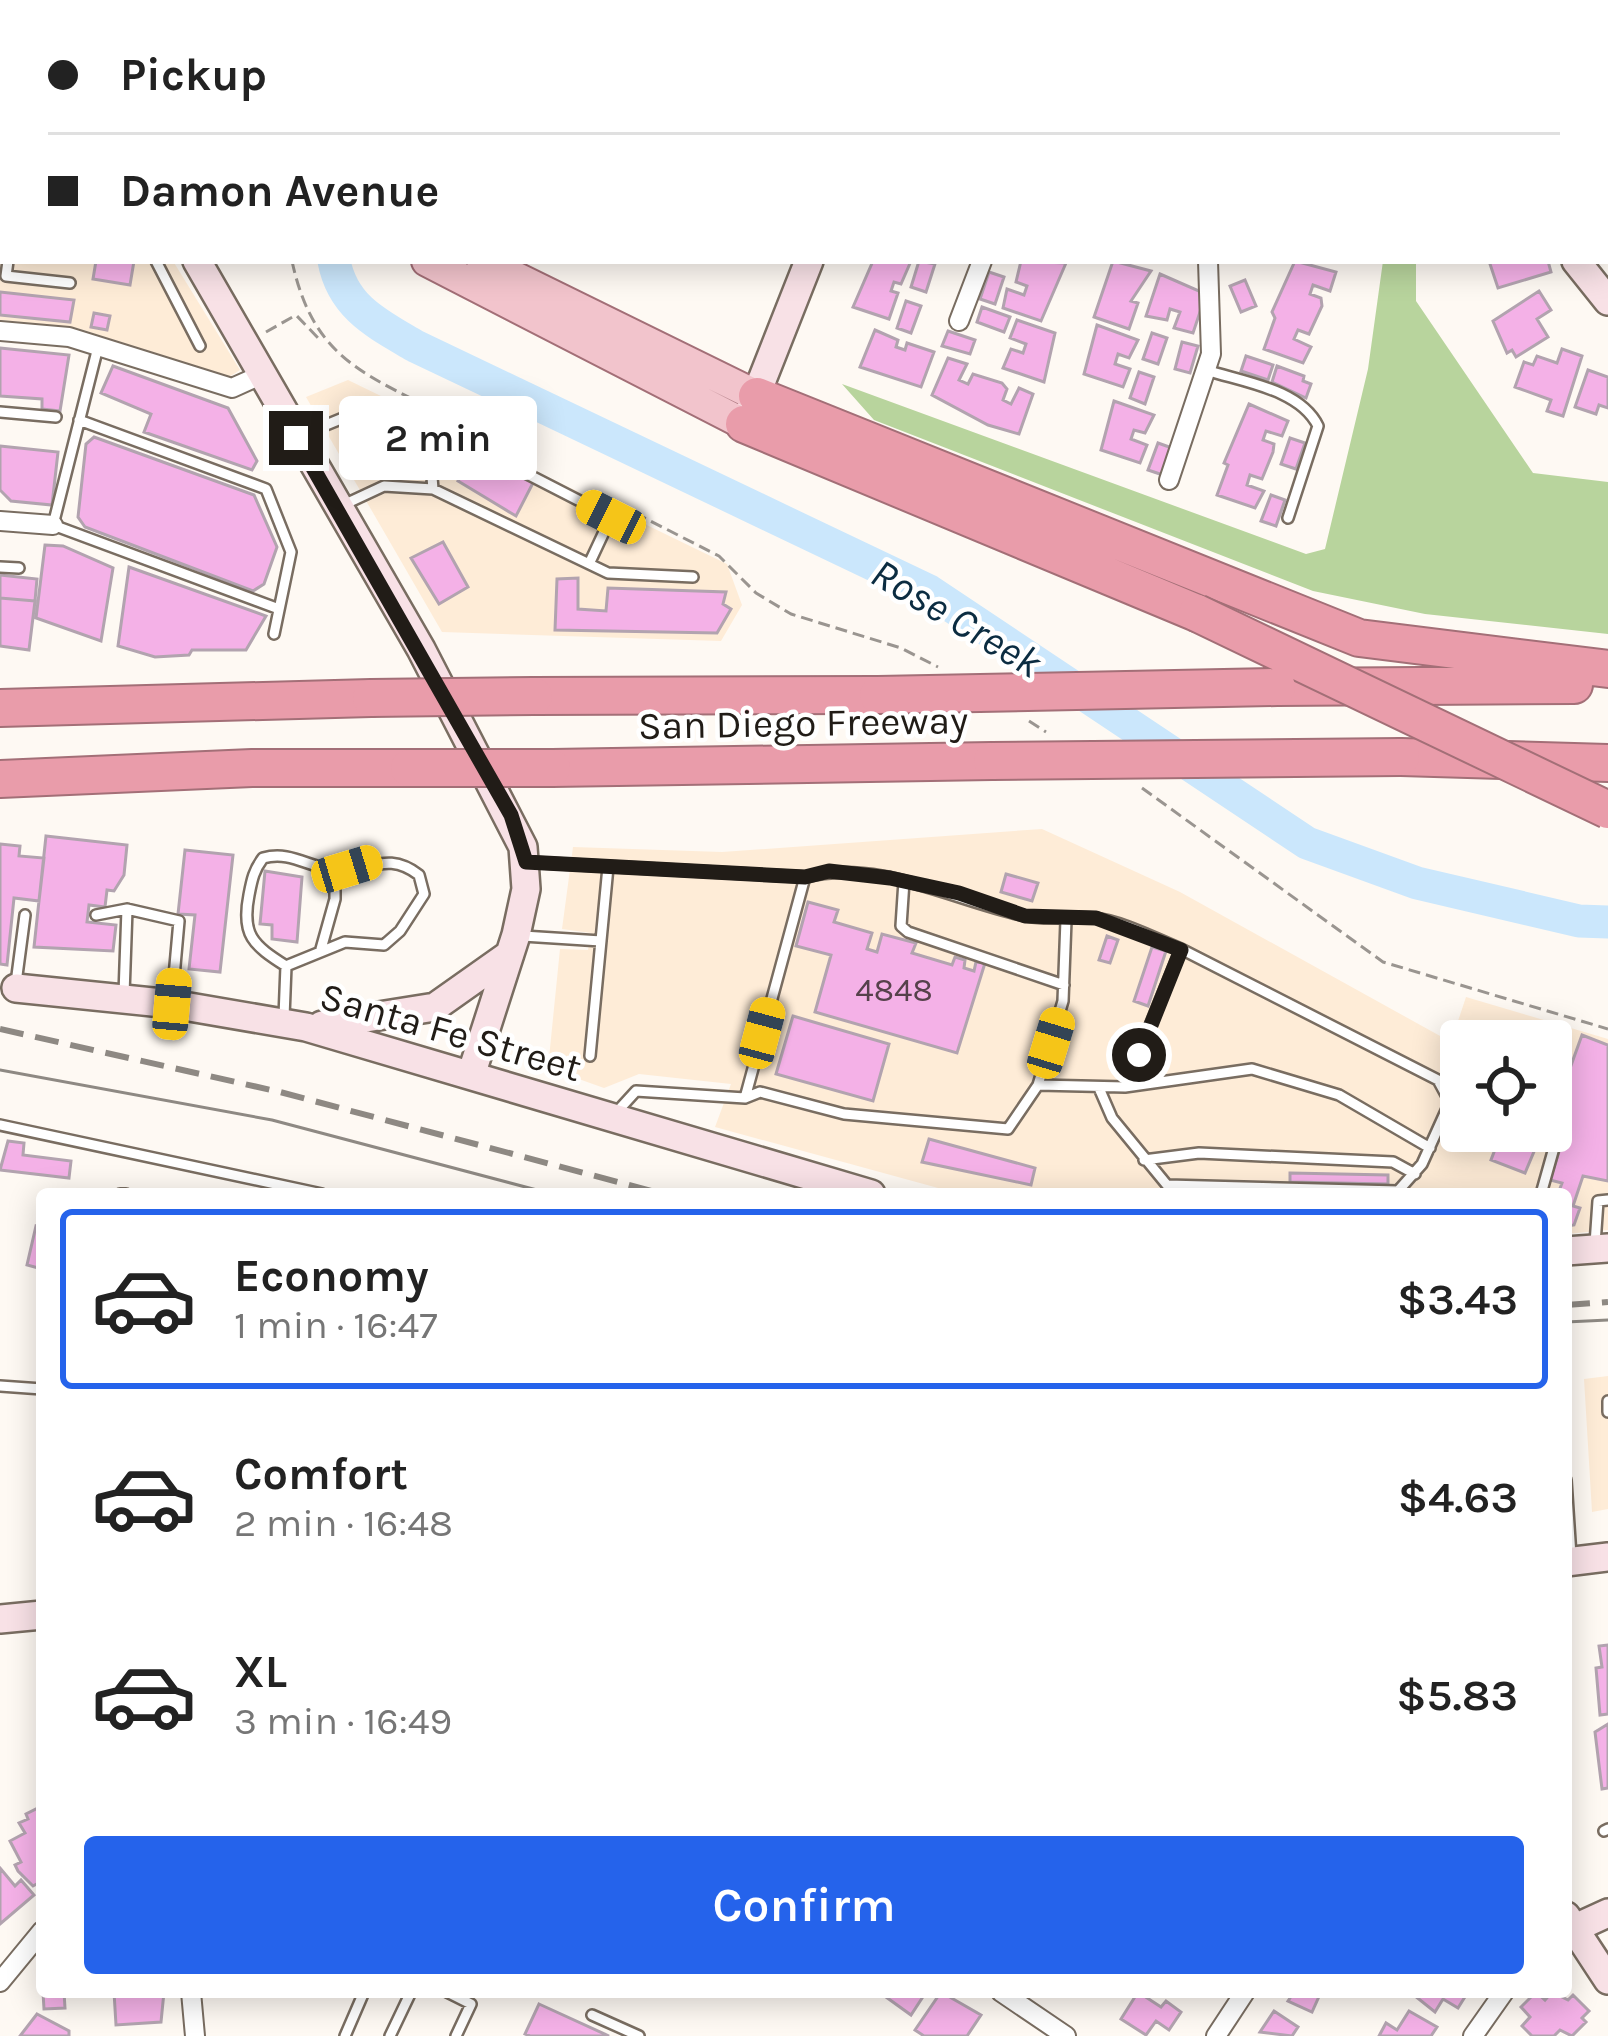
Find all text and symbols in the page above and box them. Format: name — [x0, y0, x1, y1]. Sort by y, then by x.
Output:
text: Pickup — [120, 49, 267, 101]
text: Damon Avenue — [120, 165, 439, 217]
callout: 2 min — [338, 396, 536, 480]
route end — [269, 411, 323, 465]
text: 2 min — [385, 415, 491, 461]
car — [571, 485, 651, 549]
water label: Rose Creek — [862, 548, 1051, 689]
street label: San Diego Freeway — [637, 697, 969, 749]
car — [307, 841, 387, 897]
car — [151, 967, 193, 1041]
house number: 4848 — [855, 971, 933, 1009]
street label: Santa Fe Street — [315, 973, 587, 1091]
car — [735, 994, 789, 1072]
car — [1023, 1003, 1079, 1083]
map controls — [1440, 1020, 1572, 1152]
button: locate — [1440, 1020, 1572, 1152]
route start — [1112, 1028, 1166, 1082]
icon: car — [90, 1245, 198, 1353]
text: Economy — [234, 1250, 429, 1302]
text: $3.43 — [1397, 1273, 1518, 1325]
text: 1 min · 16:47 — [234, 1302, 438, 1348]
icon: car — [90, 1443, 198, 1551]
text: Comfort — [234, 1448, 408, 1500]
text: $4.63 — [1398, 1471, 1518, 1523]
text: 2 min · 16:48 — [234, 1500, 453, 1546]
icon: car — [90, 1641, 198, 1749]
text: XL — [234, 1646, 287, 1698]
text: $5.83 — [1396, 1669, 1518, 1721]
text: 3 min · 16:49 — [234, 1698, 452, 1744]
button: Confirm — [84, 1836, 1524, 1974]

